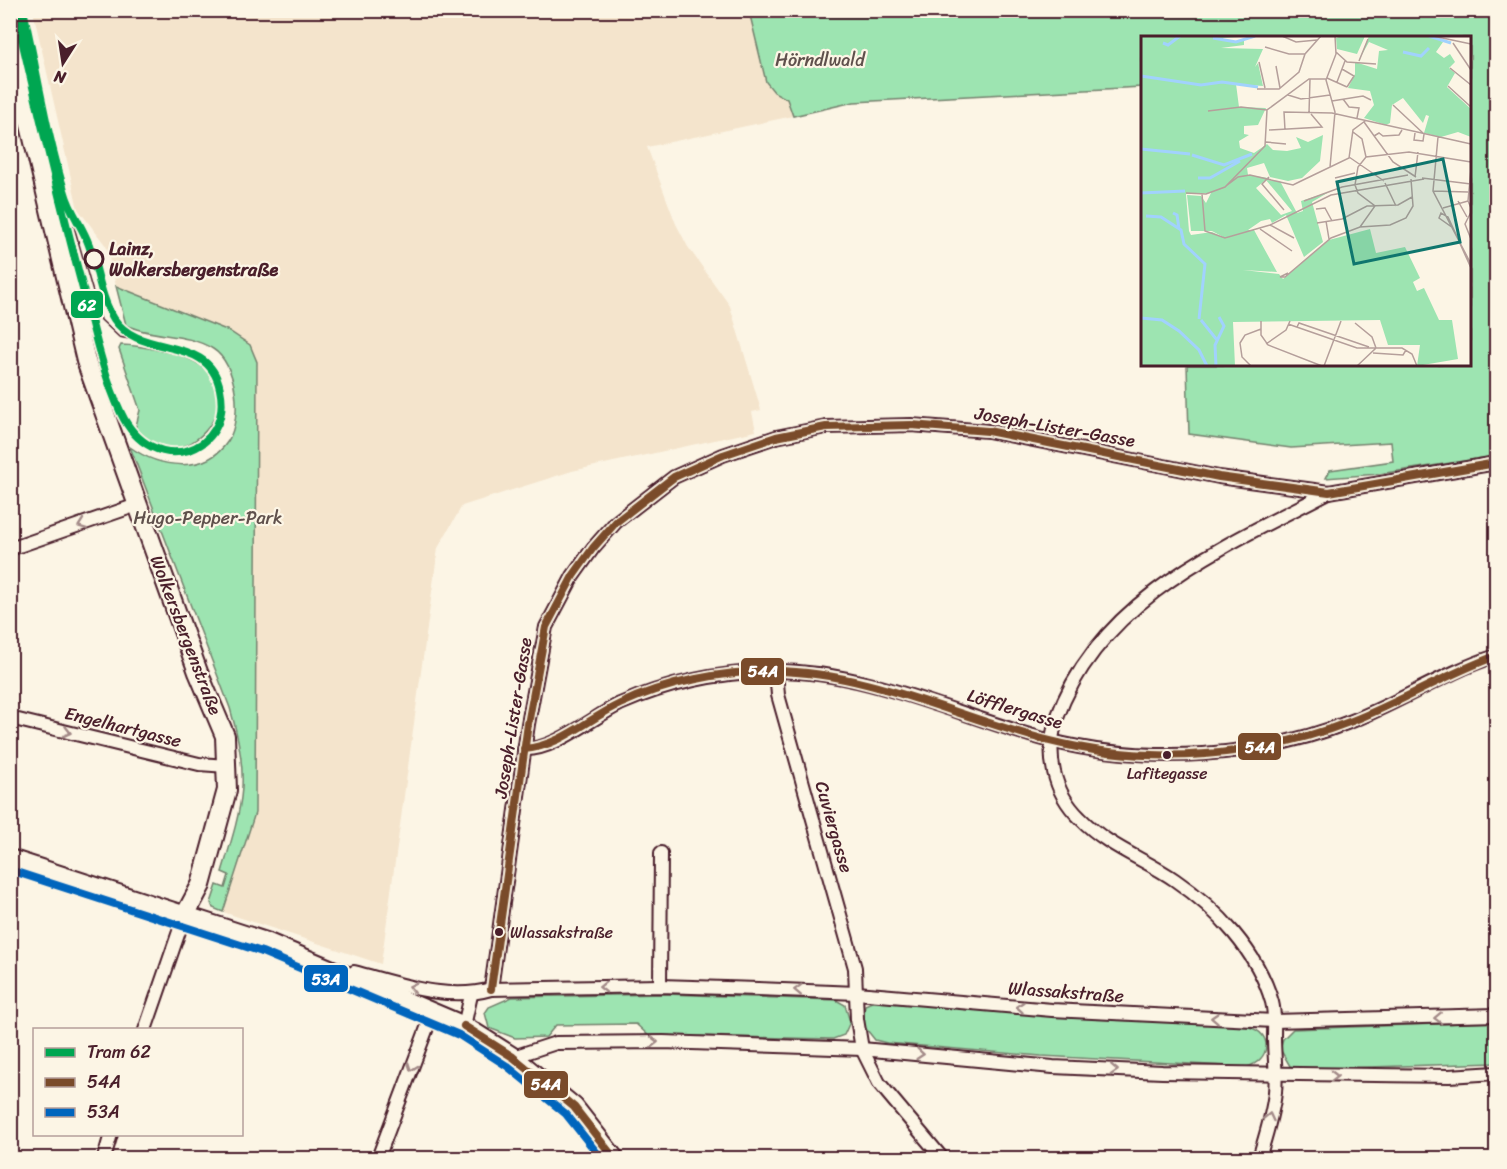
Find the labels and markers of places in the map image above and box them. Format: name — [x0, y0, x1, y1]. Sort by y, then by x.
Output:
place label: Lainz, Wolkersbergenstraße — [109, 233, 278, 286]
marker: Lainz, Wolkersbergenstraße — [84, 249, 104, 269]
marker: Lafitegasse — [1161, 749, 1173, 761]
place label: Lafitegasse — [1127, 759, 1207, 788]
place label: Wlassakstraße — [510, 918, 613, 947]
marker: Wlassakstraße — [493, 926, 505, 938]

